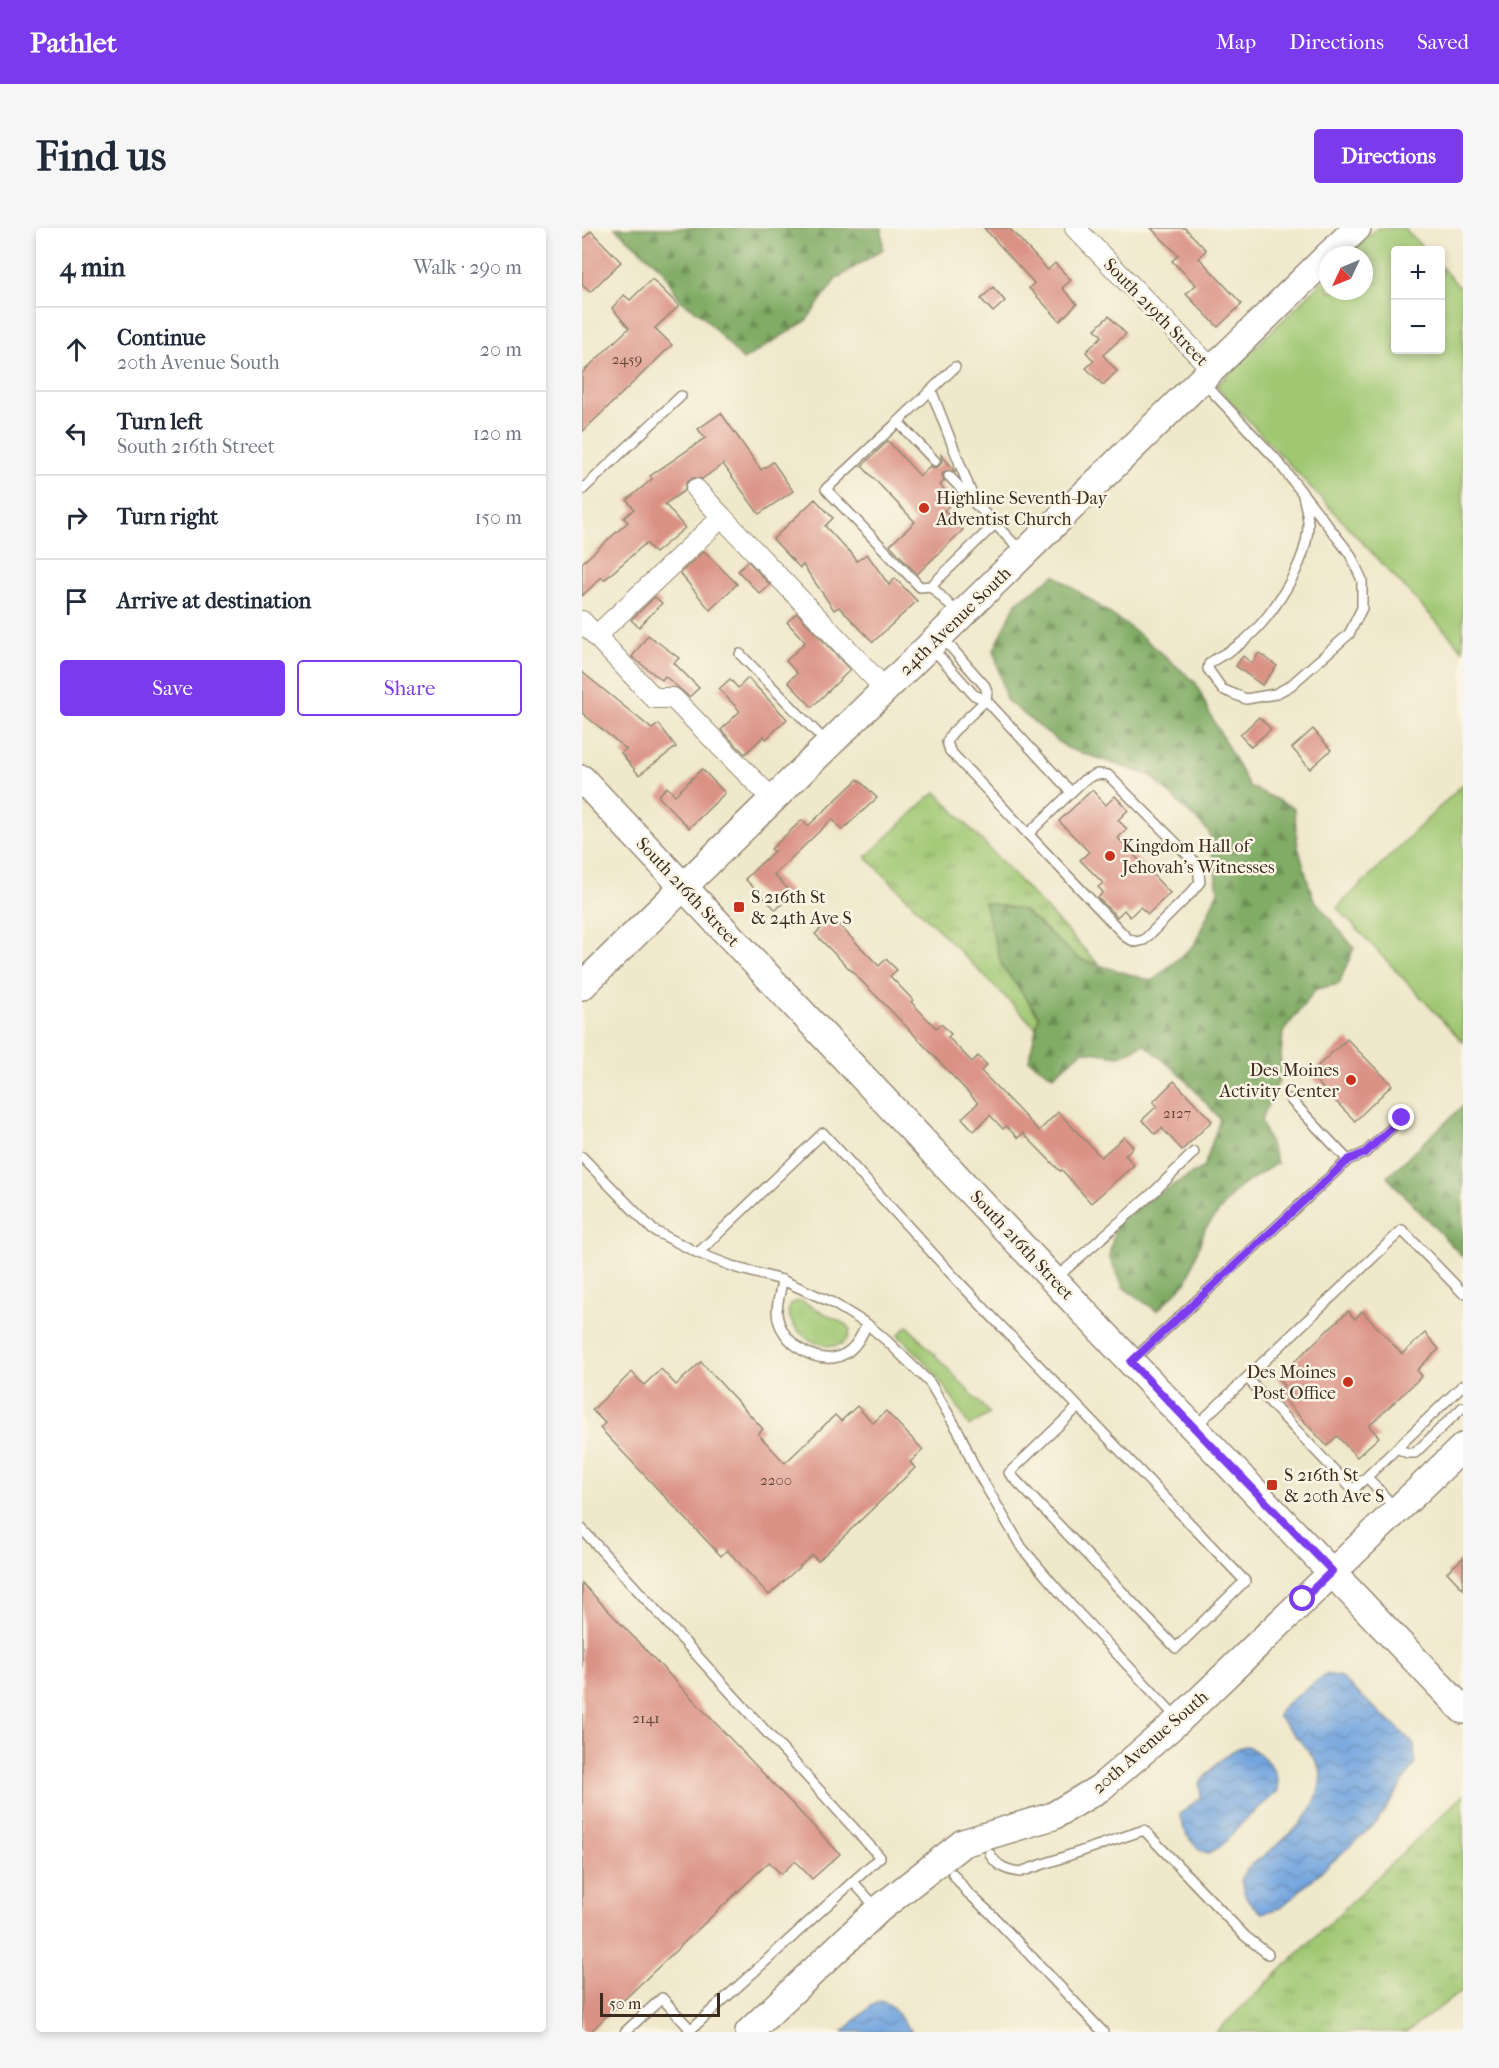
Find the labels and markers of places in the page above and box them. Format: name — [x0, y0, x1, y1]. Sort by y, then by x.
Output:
place label: Highline Seventh-Day Adventist Church — [935, 488, 1109, 530]
marker: Highline Seventh-Day Adventist Church — [917, 501, 931, 515]
place label: Kingdom Hall of Jehovah's Witnesses — [1120, 836, 1275, 878]
marker: Kingdom Hall of Jehovah's Witnesses — [1103, 849, 1117, 863]
place label: S 216th St & 24th Ave S — [751, 887, 852, 929]
marker: S 216th St & 24th Ave S — [732, 900, 746, 914]
place label: Des Moines Activity Center — [1219, 1060, 1339, 1102]
marker: Des Moines Activity Center — [1344, 1073, 1358, 1087]
place label: Des Moines Post Office — [1246, 1362, 1336, 1404]
marker: Des Moines Post Office — [1341, 1375, 1355, 1389]
place label: S 216th St & 20th Ave S — [1284, 1465, 1384, 1507]
marker: S 216th St & 20th Ave S — [1265, 1478, 1279, 1492]

